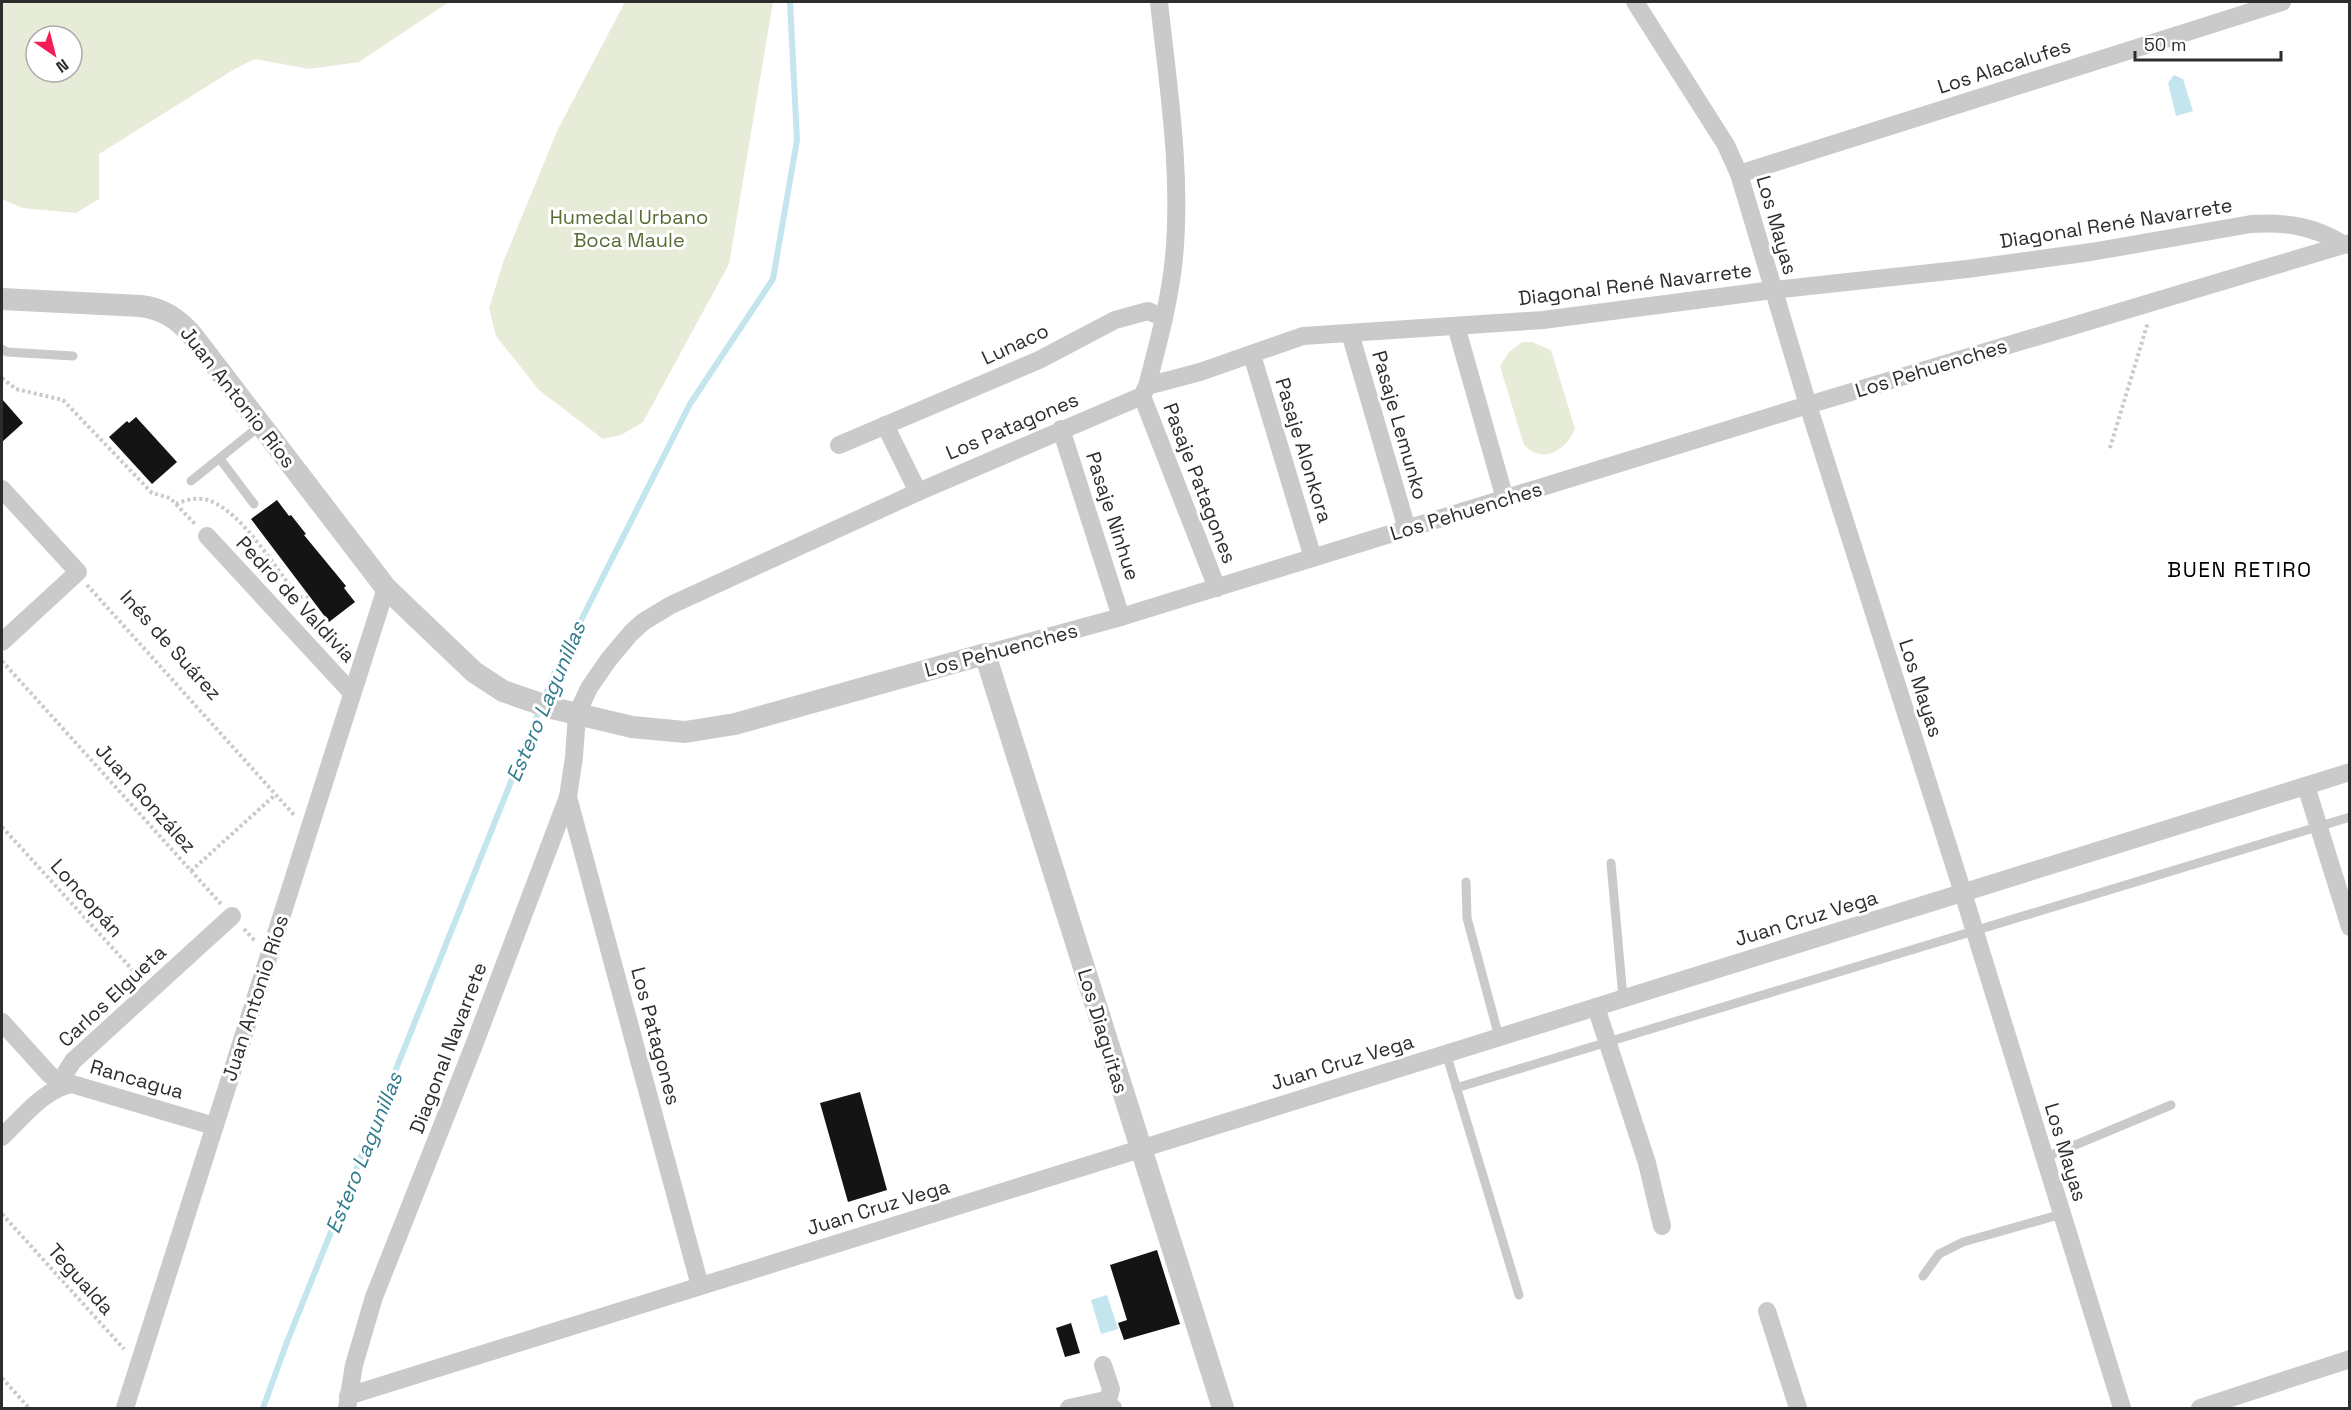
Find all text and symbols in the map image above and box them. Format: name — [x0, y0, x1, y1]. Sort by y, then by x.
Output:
north arrow — [24, 24, 84, 84]
scale bar — [2135, 24, 2280, 62]
street label: Los Alacalufes — [1934, 32, 2074, 100]
text: 50 m — [2144, 33, 2186, 56]
text: N — [52, 54, 73, 78]
street label: Los Mayas — [1750, 173, 1804, 277]
street label: Diagonal René Navarrete — [1998, 192, 2234, 254]
park label: Humedal Urbano Boca Maule — [550, 204, 708, 253]
street label: Diagonal René Navarrete — [1517, 257, 1753, 311]
street label: Lunaco — [977, 317, 1053, 371]
street label: Juan Antonio Ríos — [174, 321, 302, 473]
street label: Los Pehuenches — [1852, 333, 2010, 403]
street label: Pasaje Lemunko — [1366, 347, 1434, 503]
street label: Pasaje Alonkora — [1270, 374, 1338, 526]
street label: Los Patagones — [942, 386, 1082, 466]
street label: Pasaje Patagones — [1157, 399, 1243, 567]
street label: Pasaje Ninhue — [1080, 448, 1146, 584]
street label: Los Pehuenches — [1387, 476, 1545, 546]
street label: Pedro de Valdivia — [231, 530, 361, 668]
district label: BUEN RETIRO — [2167, 556, 2313, 583]
street label: Inés de Suárez — [115, 584, 227, 706]
water label: Estero Lagunillas — [500, 617, 592, 786]
street label: Los Pehuenches — [922, 617, 1080, 683]
street label: Los Mayas — [1893, 636, 1949, 740]
street label: Juan González — [90, 738, 202, 858]
street label: Loncopán — [45, 853, 129, 943]
street label: Juan Cruz Vega — [1731, 884, 1881, 952]
street label: Juan Antonio Ríos — [216, 912, 294, 1084]
street label: Carlos Elgueta — [53, 939, 171, 1053]
street label: Diagonal Navarrete — [403, 959, 493, 1137]
street label: Los Patagones — [625, 964, 687, 1108]
street label: Los Diaguitas — [1072, 965, 1134, 1097]
street label: Juan Cruz Vega — [1267, 1028, 1417, 1096]
street label: Rancagua — [87, 1053, 187, 1105]
water label: Estero Lagunillas — [319, 1068, 408, 1237]
street label: Los Mayas — [2039, 1100, 2093, 1204]
street label: Juan Cruz Vega — [803, 1173, 953, 1241]
street label: Tegualda — [42, 1238, 120, 1320]

